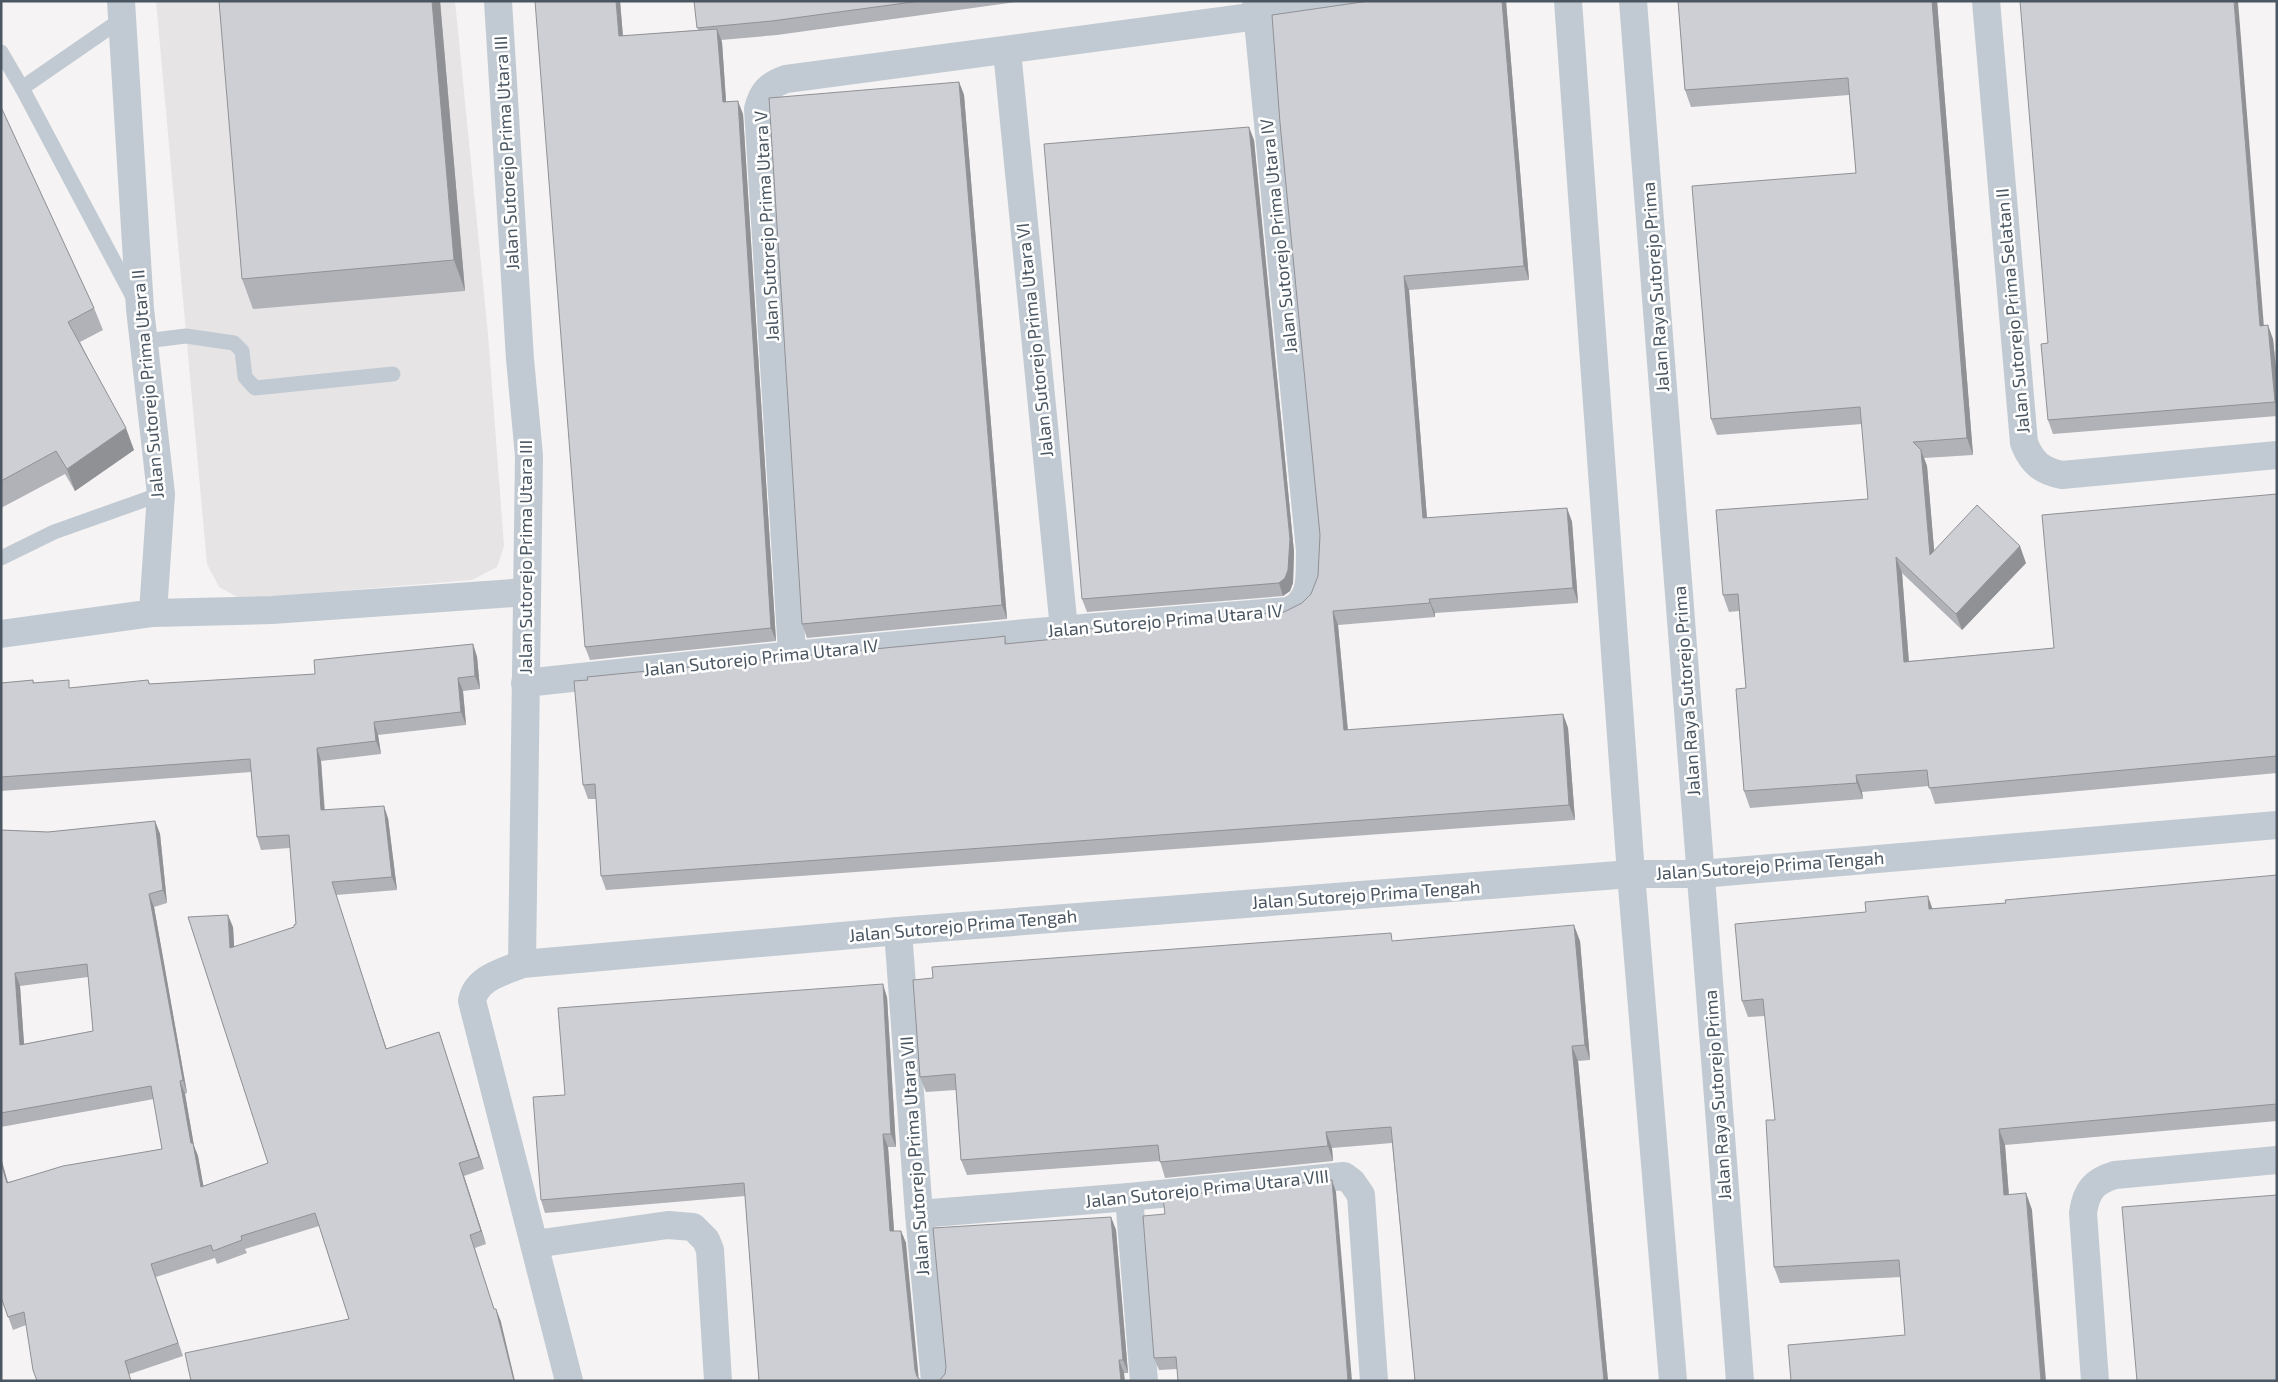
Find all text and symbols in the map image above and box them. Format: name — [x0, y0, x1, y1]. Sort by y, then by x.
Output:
street label: Jalan Sutorejo Prima Utara III — [489, 35, 523, 271]
street label: Jalan Sutorejo Prima Utara V — [749, 110, 783, 342]
street label: Jalan Sutorejo Prima Utara IV — [1255, 118, 1301, 355]
street label: Jalan Raya Sutorejo Prima — [1637, 181, 1673, 393]
street label: Jalan Sutorejo Prima Selatan II — [1990, 188, 2034, 435]
street label: Jalan Sutorejo Prima Utara VI — [1011, 222, 1057, 458]
street label: Jalan Sutorejo Prima Utara II — [126, 269, 168, 499]
street label: Jalan Sutorejo Prima Utara III — [514, 440, 536, 674]
street label: Jalan Raya Sutorejo Prima — [1668, 585, 1704, 797]
street label: Jalan Sutorejo Prima Utara IV — [1046, 599, 1283, 641]
street label: Jalan Sutorejo Prima Utara IV — [642, 634, 879, 680]
street label: Jalan Sutorejo Prima Tengah — [1655, 846, 1885, 884]
street label: Jalan Sutorejo Prima Tengah — [1251, 875, 1481, 913]
street label: Jalan Sutorejo Prima Tengah — [848, 904, 1078, 946]
street label: Jalan Raya Sutorejo Prima — [1699, 989, 1735, 1201]
street label: Jalan Sutorejo Prima Utara VII — [895, 1035, 933, 1277]
street label: Jalan Sutorejo Prima Utara VIII — [1084, 1164, 1330, 1212]

